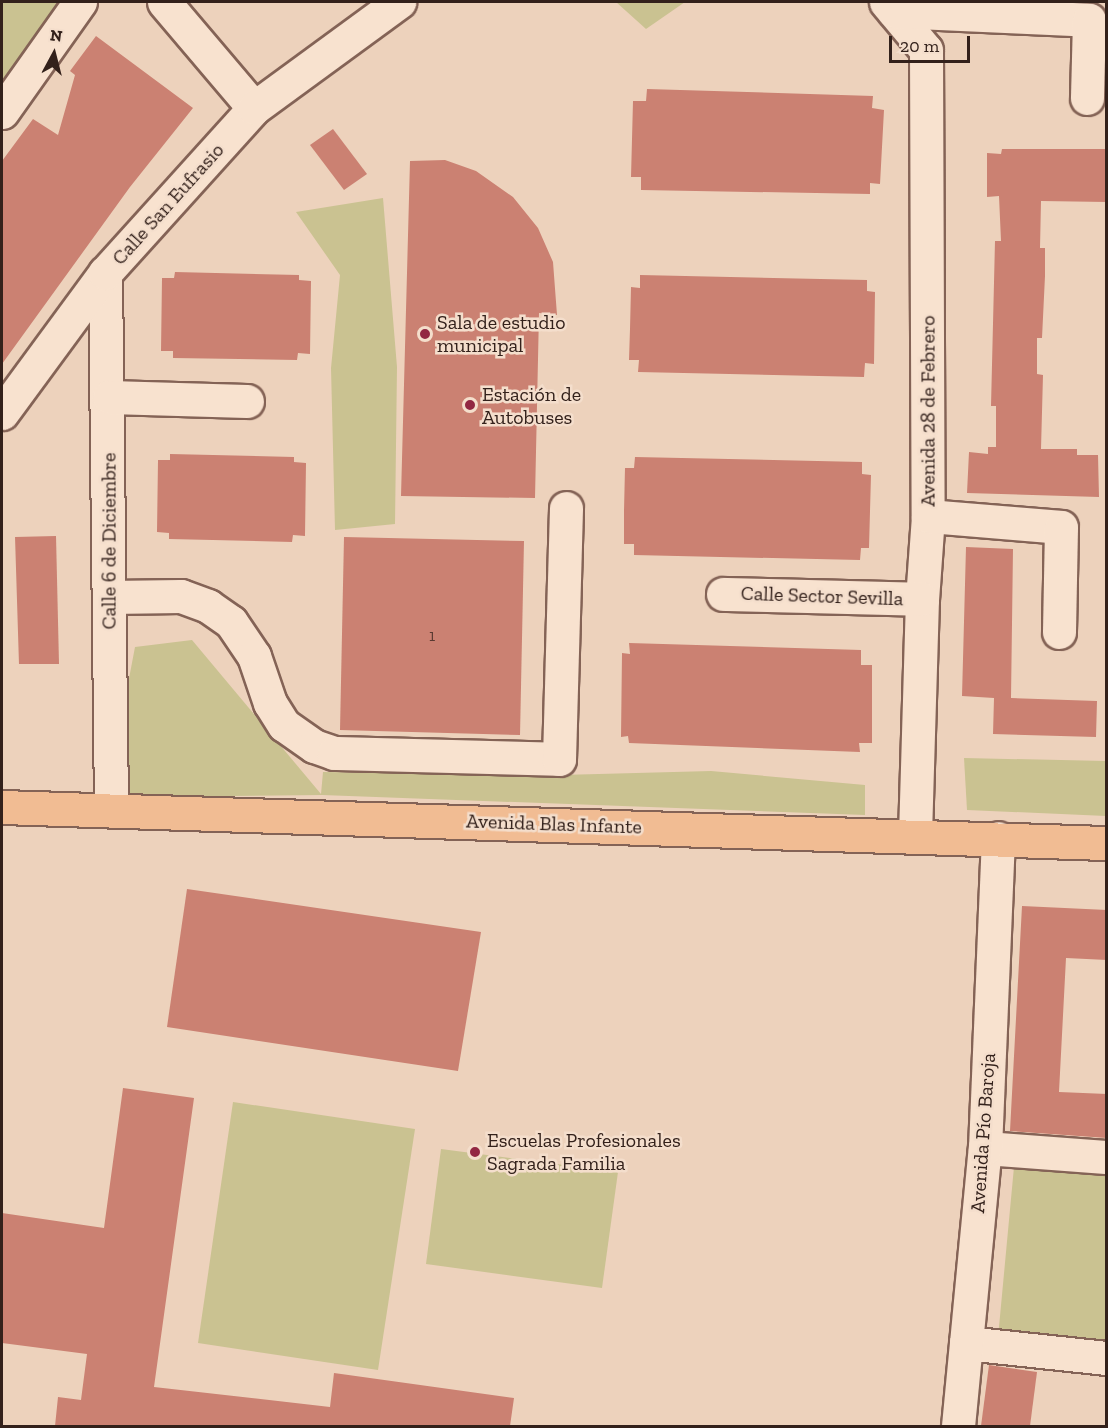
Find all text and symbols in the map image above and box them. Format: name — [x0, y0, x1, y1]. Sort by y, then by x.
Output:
north arrow — [24, 24, 84, 84]
scale bar — [892, 24, 973, 62]
text: N — [49, 25, 63, 46]
text: 20 m — [900, 35, 939, 57]
street label: Calle San Eufrasio — [107, 138, 229, 270]
place label: Sala de estudio municipal — [437, 310, 565, 357]
street label: Avenida 28 de Febrero — [916, 315, 940, 507]
marker: Sala de estudio municipal — [418, 327, 432, 341]
place label: Estación de Autobuses — [482, 382, 581, 429]
marker: Estación de Autobuses — [463, 398, 477, 412]
street label: Calle 6 de Diciembre — [97, 453, 121, 629]
street label: Calle Sector Sevilla — [740, 581, 904, 611]
house number: 1 — [429, 626, 435, 646]
street label: Avenida Blas Infante — [466, 809, 642, 839]
street label: Avenida Pío Baroja — [965, 1052, 1001, 1214]
place label: Escuelas Profesionales Sagrada Familia — [487, 1128, 681, 1175]
marker: Escuelas Profesionales Sagrada Familia — [468, 1145, 482, 1159]

